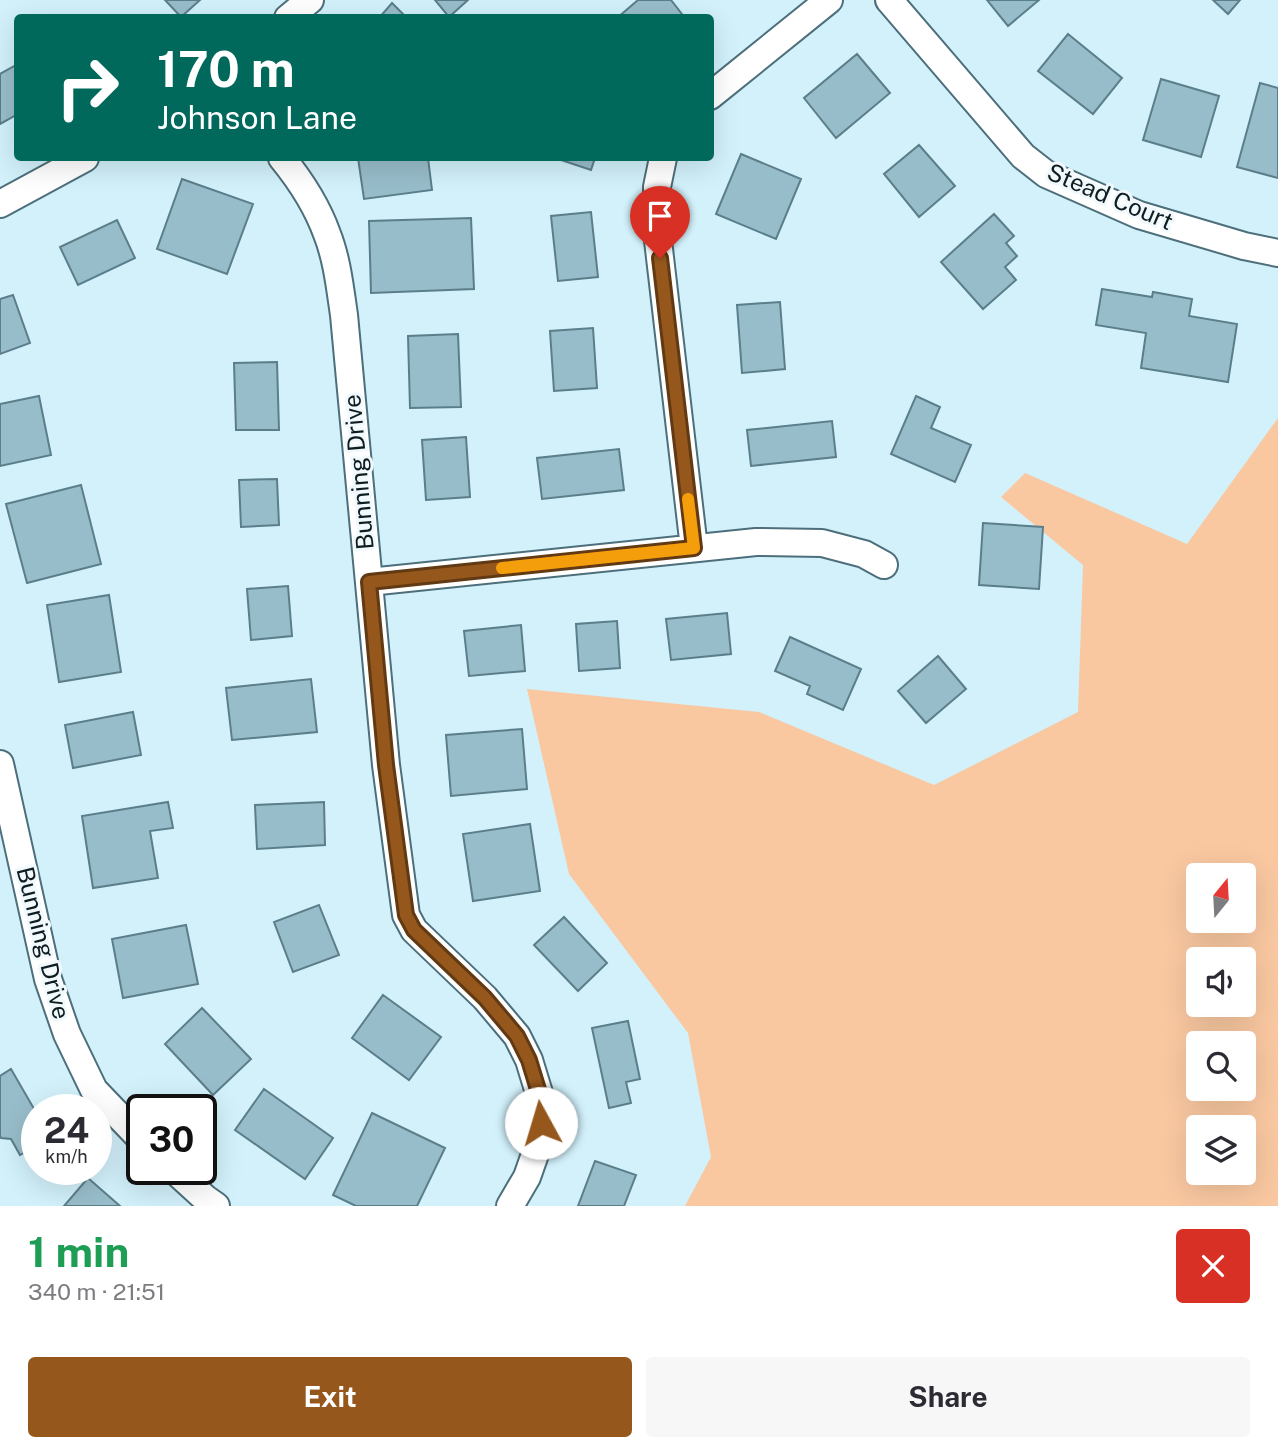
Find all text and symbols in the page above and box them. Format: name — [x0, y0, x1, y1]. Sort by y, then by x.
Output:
text: 170 m — [157, 40, 295, 98]
icon: right — [42, 42, 133, 133]
text: Johnson Lane — [157, 99, 357, 136]
street label: Stead Court — [1043, 157, 1178, 235]
pin — [630, 186, 690, 258]
icon: arrive — [641, 197, 679, 235]
street label: Bunning Drive — [337, 393, 379, 551]
north arrow — [1186, 863, 1256, 933]
map controls — [1186, 863, 1256, 1185]
street label: Bunning Drive — [12, 864, 76, 1022]
button: sound — [1186, 947, 1256, 1017]
button: search — [1186, 1031, 1256, 1101]
position arrow — [504, 1086, 578, 1160]
speed limit sign: 30 — [126, 1094, 217, 1185]
text: 24 — [44, 1110, 89, 1151]
button: layers — [1186, 1115, 1256, 1185]
text: km/h — [45, 1146, 88, 1167]
text: 1 min — [28, 1227, 129, 1276]
button: close — [1176, 1229, 1250, 1303]
text: 340 m · 21:51 — [28, 1278, 165, 1305]
button: Exit — [28, 1357, 632, 1437]
button: Share — [646, 1357, 1250, 1437]

